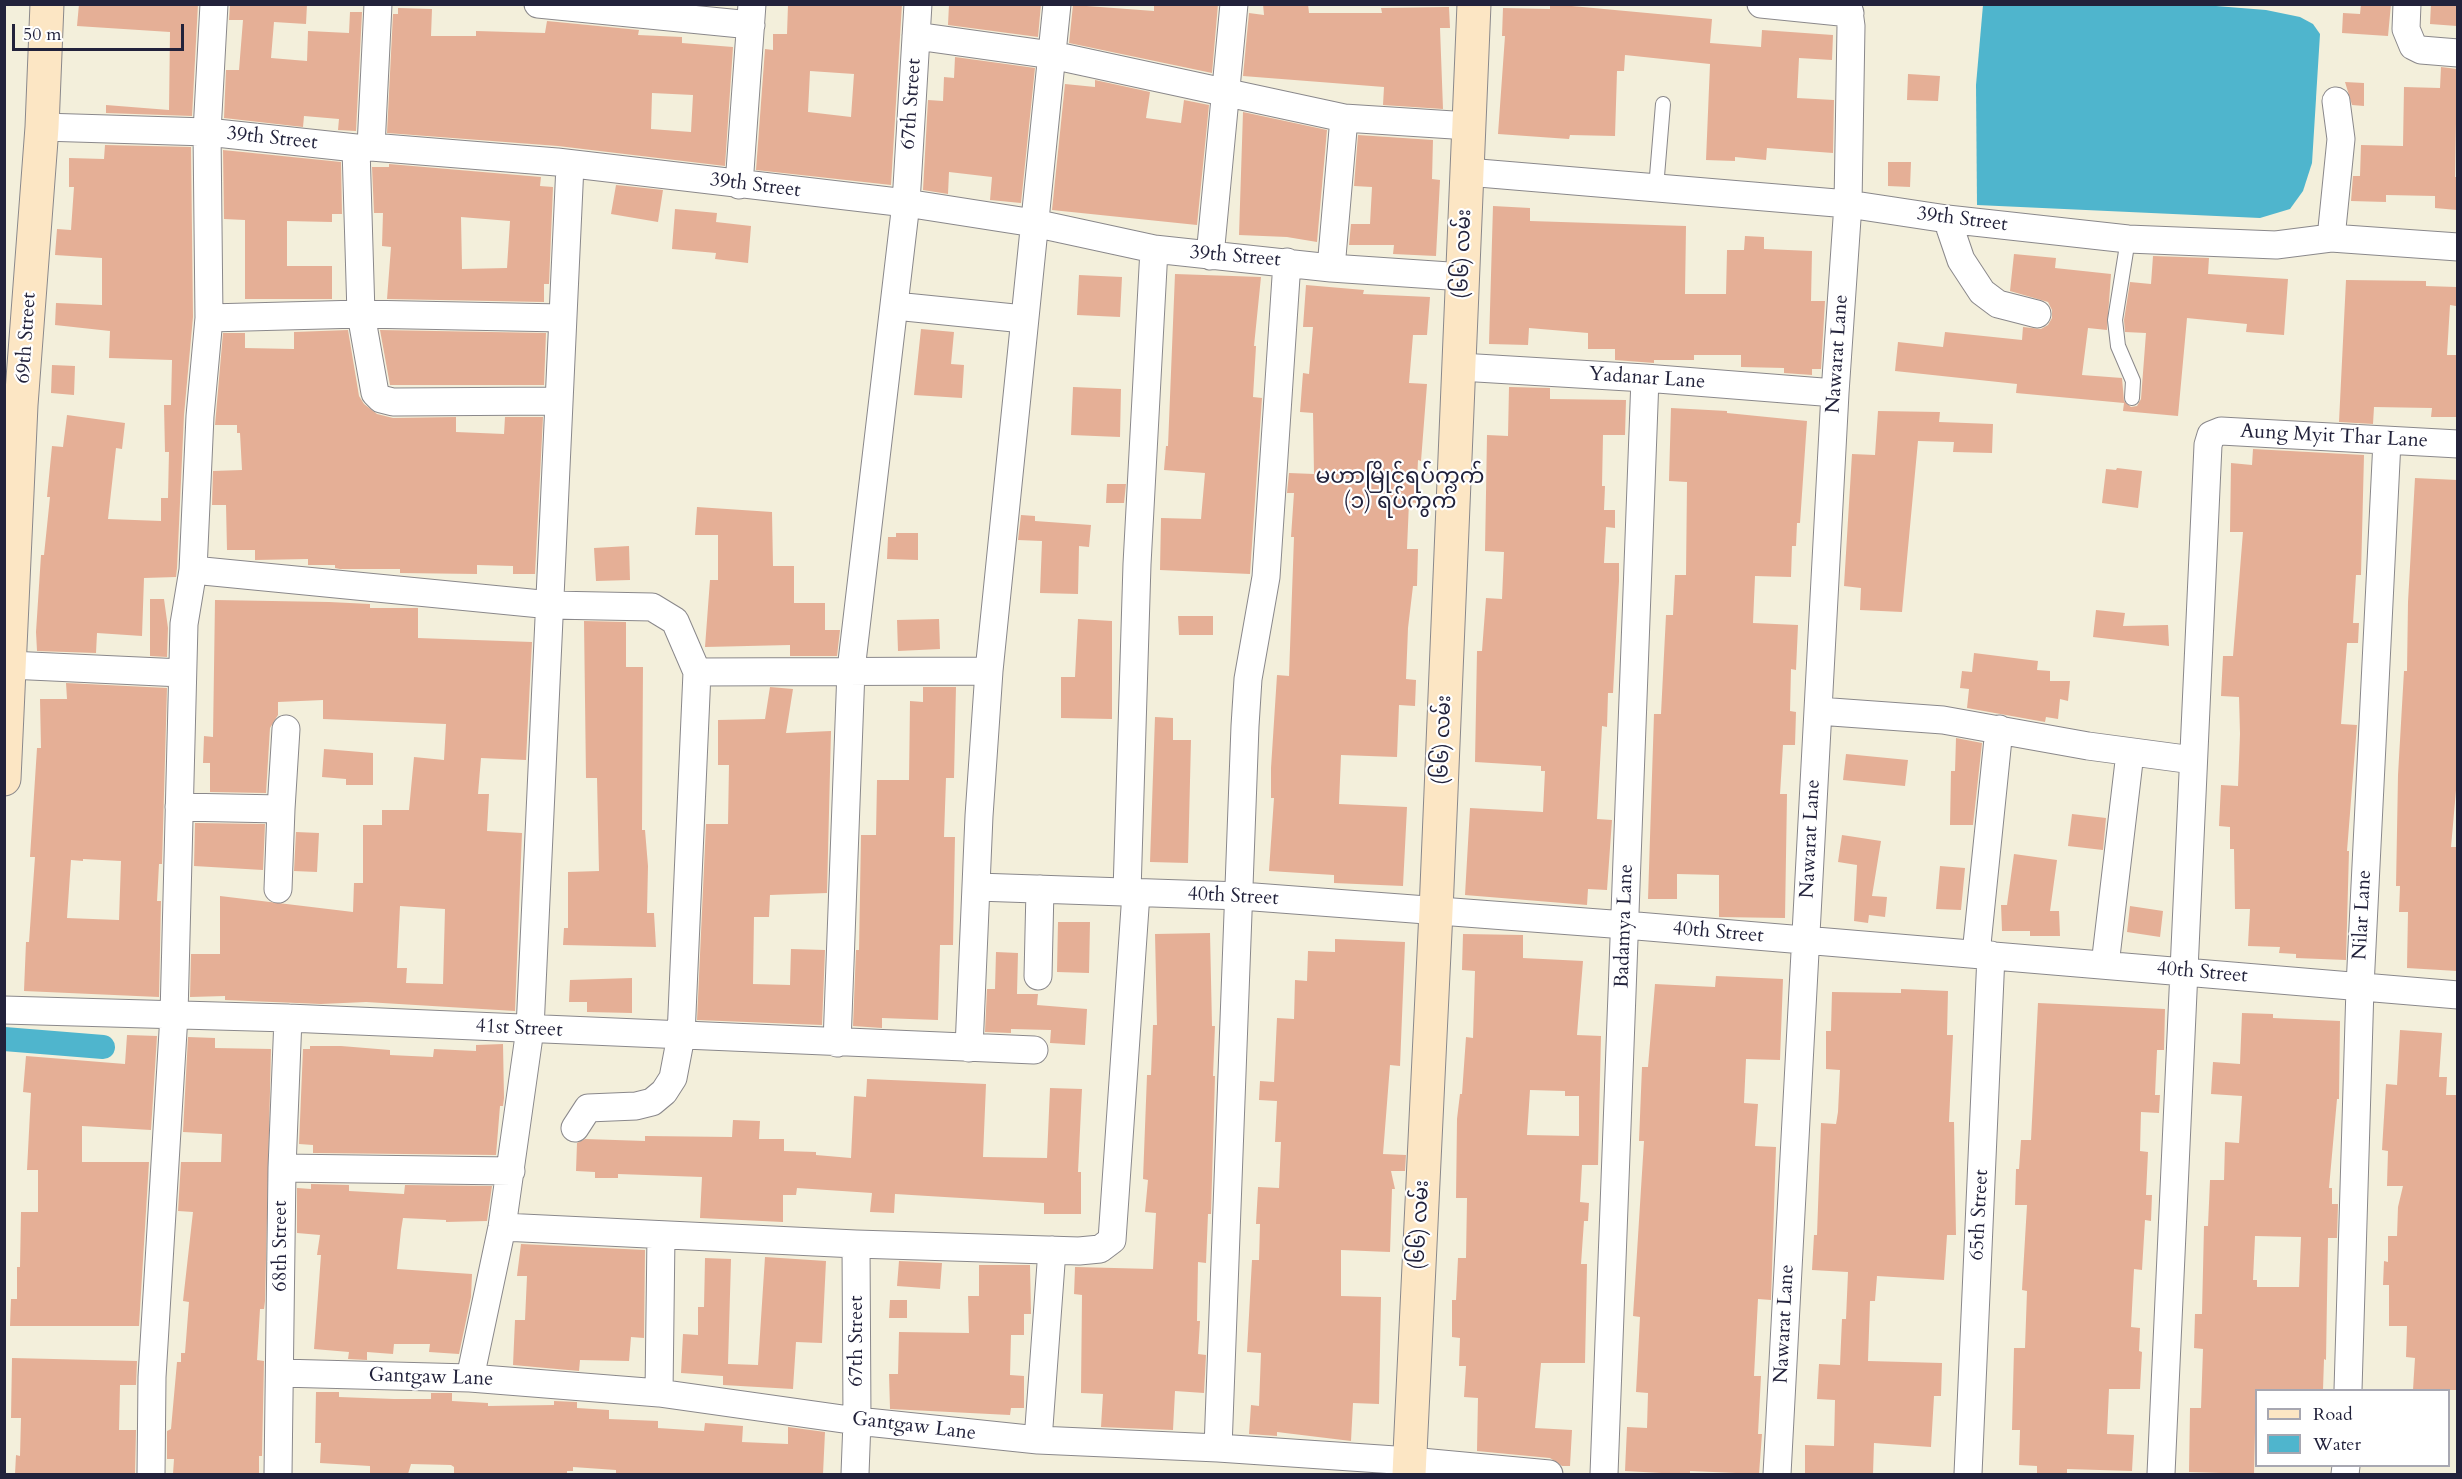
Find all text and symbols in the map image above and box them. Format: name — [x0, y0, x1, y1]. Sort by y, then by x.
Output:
scale bar — [15, 12, 188, 50]
text: 50 m — [23, 22, 62, 47]
street label: 67th Street — [897, 58, 927, 150]
street label: 39th Street — [225, 122, 319, 156]
street label: 39th Street — [708, 169, 802, 203]
street label: 39th Street — [1915, 203, 2009, 237]
street label: (၆၆) လမ်း — [1450, 209, 1478, 299]
street label: 39th Street — [1188, 241, 1282, 273]
street label: 69th Street — [12, 292, 42, 384]
street label: Nawarat Lane — [1822, 294, 1854, 414]
street label: Yadanar Lane — [1588, 363, 1706, 395]
street label: Aung Myit Thar Lane — [2239, 420, 2429, 454]
district label: မဟာမြိုင်ရပ်ကွက် (၁) ရပ်ကွက် — [1315, 465, 1485, 516]
street label: (၆၆) လမ်း — [1430, 695, 1458, 785]
street label: Nawarat Lane — [1796, 779, 1826, 899]
street label: Badamya Lane — [1611, 864, 1639, 988]
street label: Nilar Lane — [2349, 869, 2377, 961]
street label: 40th Street — [1187, 883, 1279, 911]
street label: 40th Street — [1671, 917, 1765, 949]
street label: 40th Street — [2155, 957, 2249, 989]
street label: 41st Street — [475, 1015, 563, 1043]
street label: 65th Street — [1966, 1169, 1994, 1261]
street label: (၆၆) လမ်း — [1407, 1180, 1435, 1270]
street label: 68th Street — [269, 1200, 293, 1292]
street label: Nawarat Lane — [1770, 1264, 1800, 1384]
street label: 67th Street — [845, 1295, 869, 1387]
street label: Gantgaw Lane — [368, 1364, 494, 1392]
legend — [2255, 1389, 2450, 1467]
text: Road — [2313, 1402, 2353, 1427]
street label: Gantgaw Lane — [851, 1407, 977, 1447]
text: Water — [2313, 1432, 2361, 1457]

